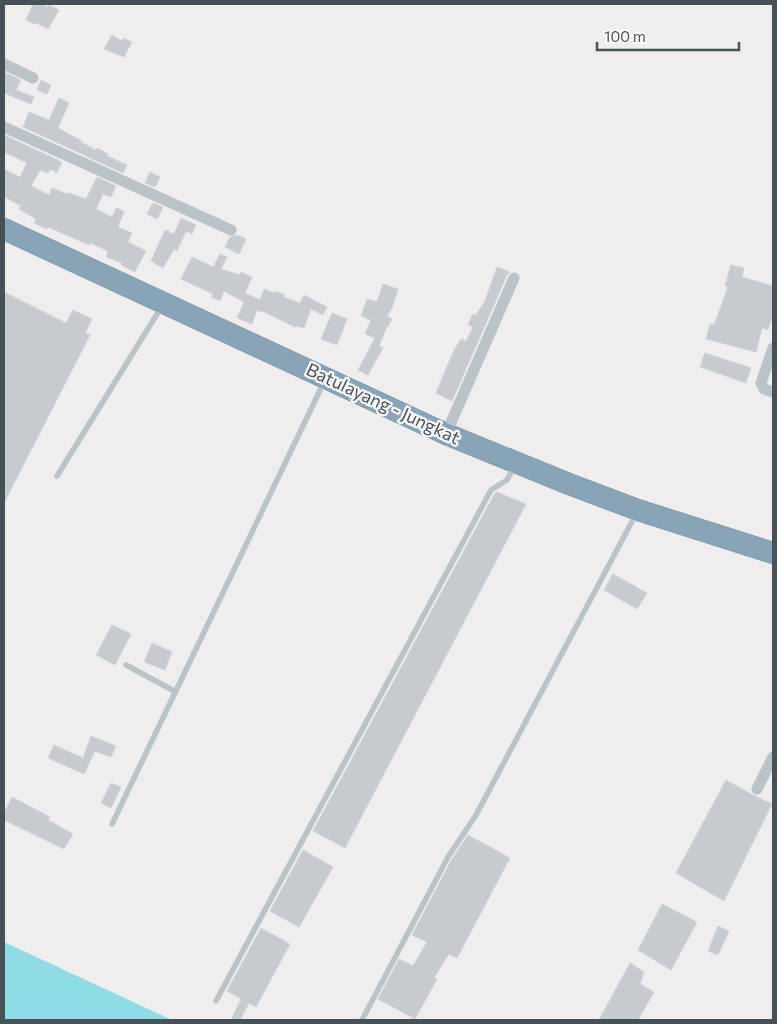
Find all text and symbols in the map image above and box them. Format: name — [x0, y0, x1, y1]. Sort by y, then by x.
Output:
scale bar — [597, 20, 740, 52]
text: 100 m — [604, 27, 646, 45]
street label: Batulayang - Jungkat — [303, 358, 464, 448]

